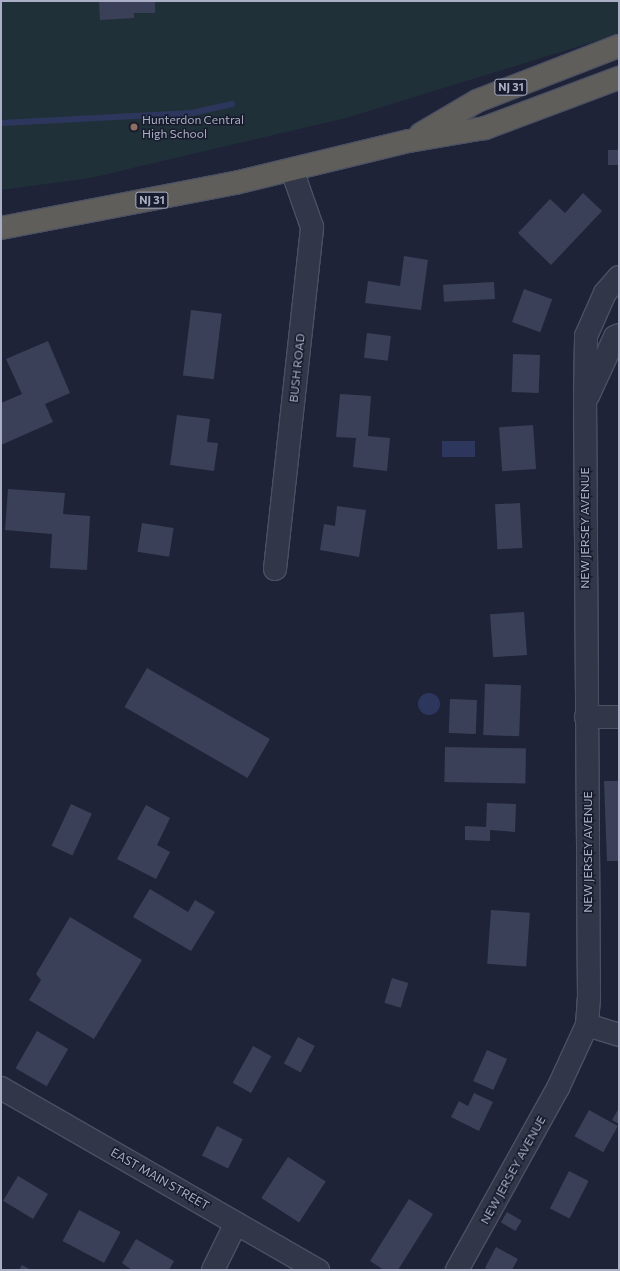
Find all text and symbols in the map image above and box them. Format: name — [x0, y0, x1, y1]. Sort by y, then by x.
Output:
road number: NJ 31 — [494, 78, 528, 96]
place label: Hunterdon Central High School — [142, 113, 244, 141]
marker: Hunterdon Central High School — [129, 122, 139, 132]
road number: NJ 31 — [135, 191, 169, 209]
street label: BUSH ROAD — [286, 333, 308, 403]
street label: NEW JERSEY AVENUE — [578, 467, 592, 589]
street label: NEW JERSEY AVENUE — [581, 791, 595, 913]
street label: NEW JERSEY AVENUE — [477, 1113, 549, 1227]
street label: EAST MAIN STREET — [108, 1145, 212, 1213]

